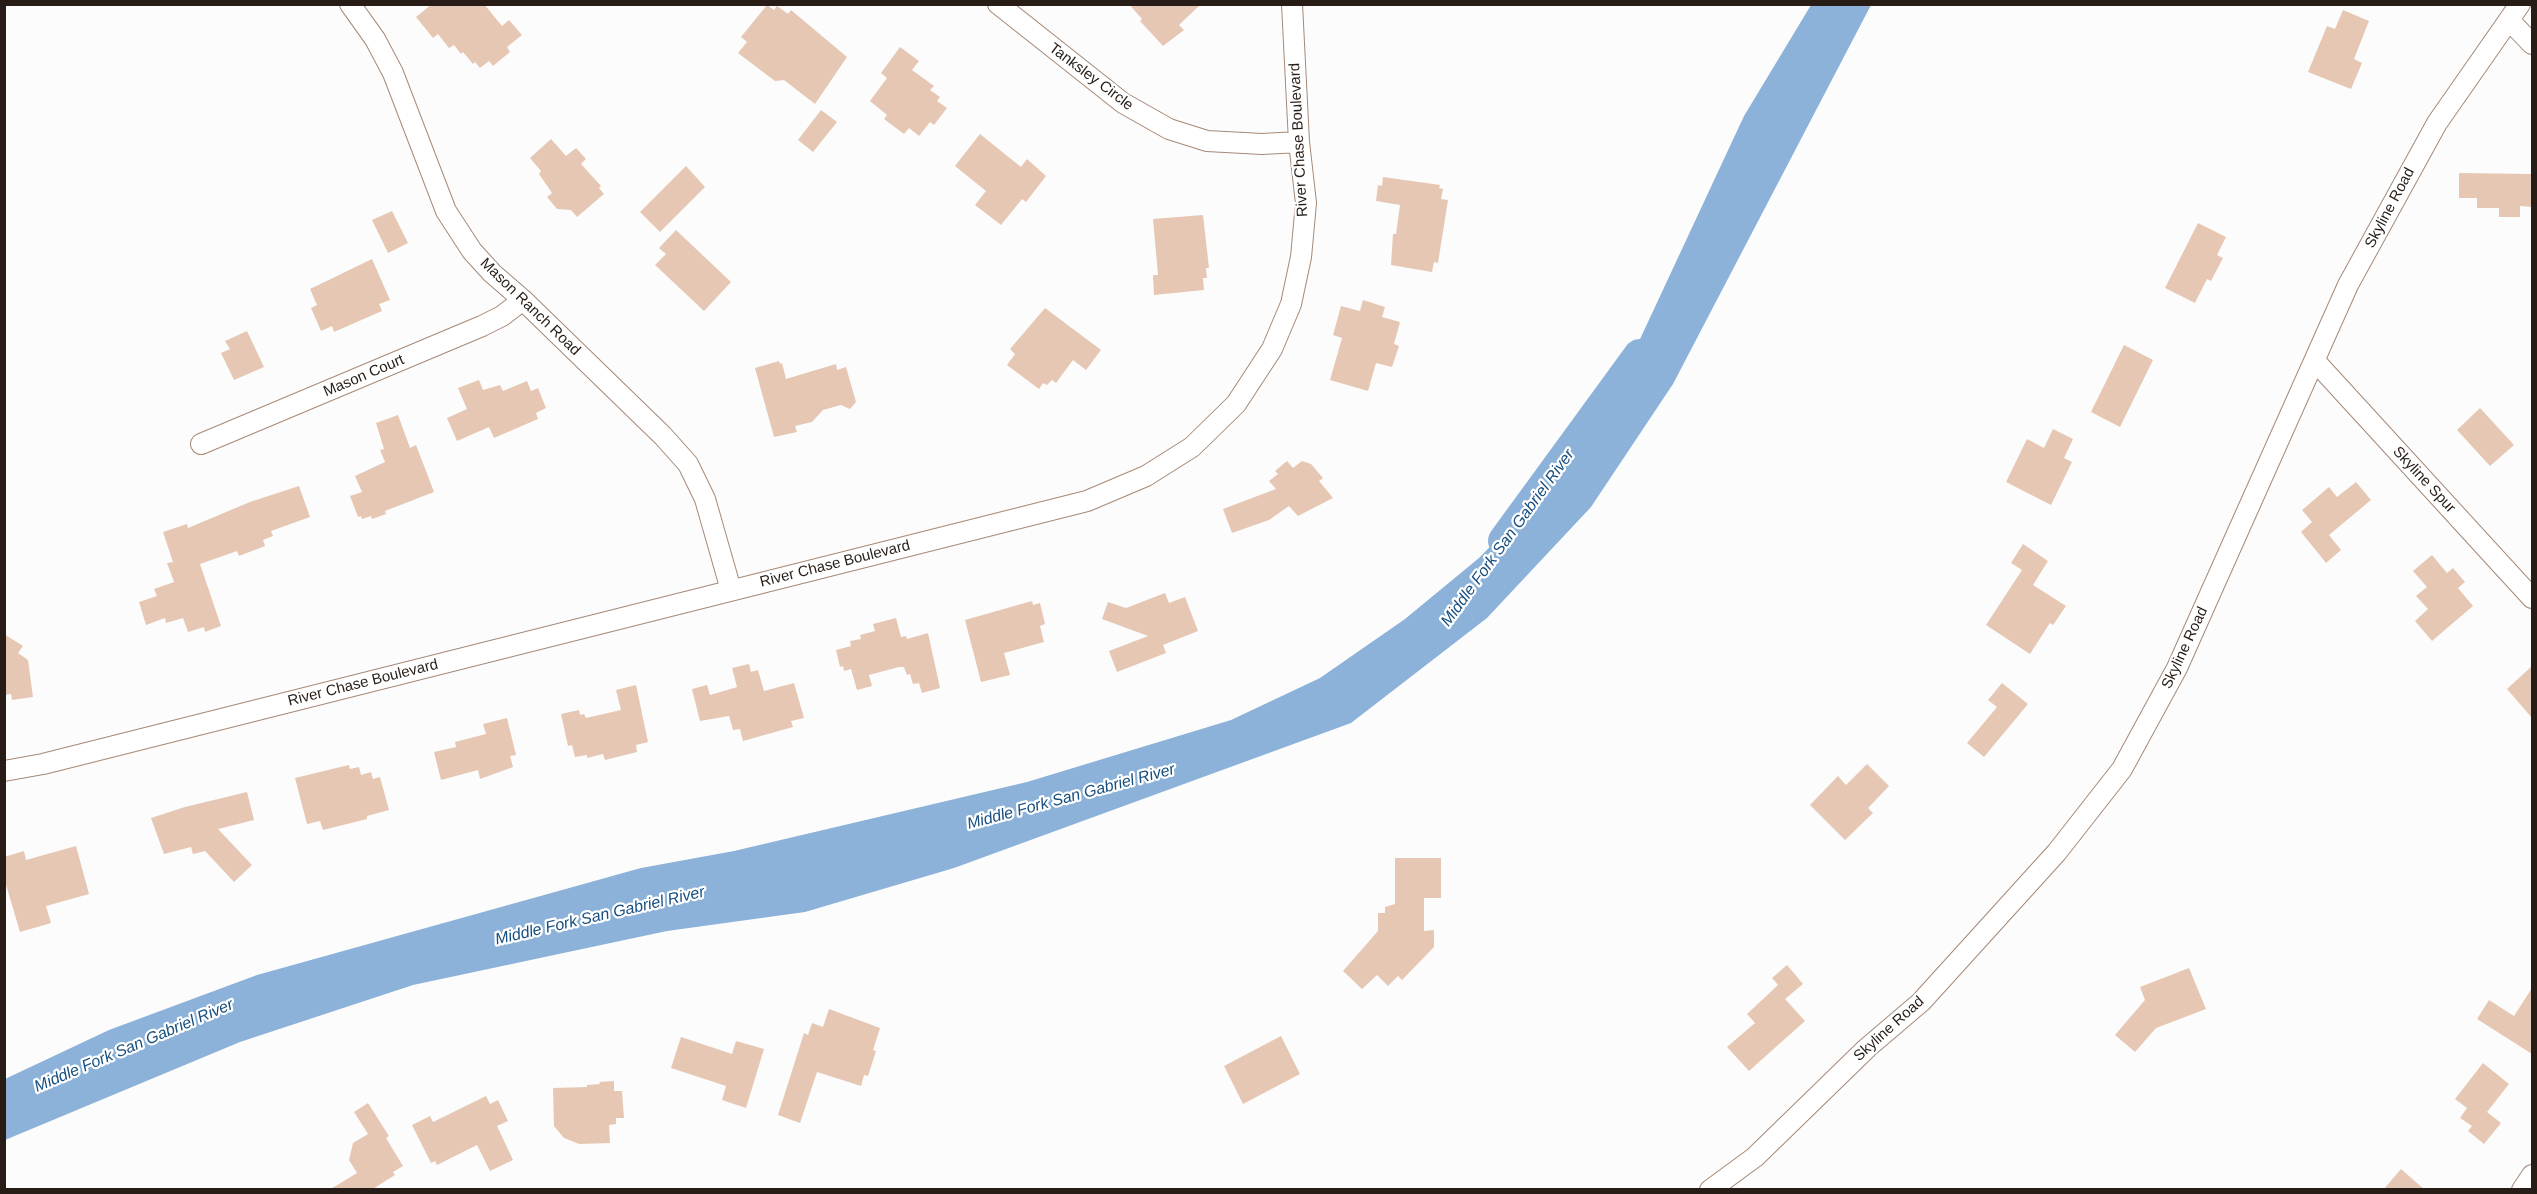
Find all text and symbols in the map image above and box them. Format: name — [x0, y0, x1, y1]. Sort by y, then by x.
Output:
street label: Tanksley Circle — [1045, 39, 1137, 115]
street label: River Chase Boulevard — [1286, 63, 1312, 217]
street label: Skyline Road — [2361, 165, 2419, 251]
street label: Mason Ranch Road — [476, 254, 584, 360]
street label: Mason Court — [321, 351, 407, 401]
street label: Skyline Spur — [2389, 443, 2459, 517]
water label: Middle Fork San Gabriel River — [1437, 446, 1579, 630]
street label: River Chase Boulevard — [758, 537, 912, 591]
street label: Skyline Road — [2158, 604, 2212, 692]
street label: River Chase Boulevard — [286, 656, 440, 710]
water label: Middle Fork San Gabriel River — [965, 760, 1177, 834]
water label: Middle Fork San Gabriel River — [493, 883, 707, 949]
street label: Skyline Road — [1850, 993, 1928, 1065]
water label: Middle Fork San Gabriel River — [32, 995, 236, 1097]

